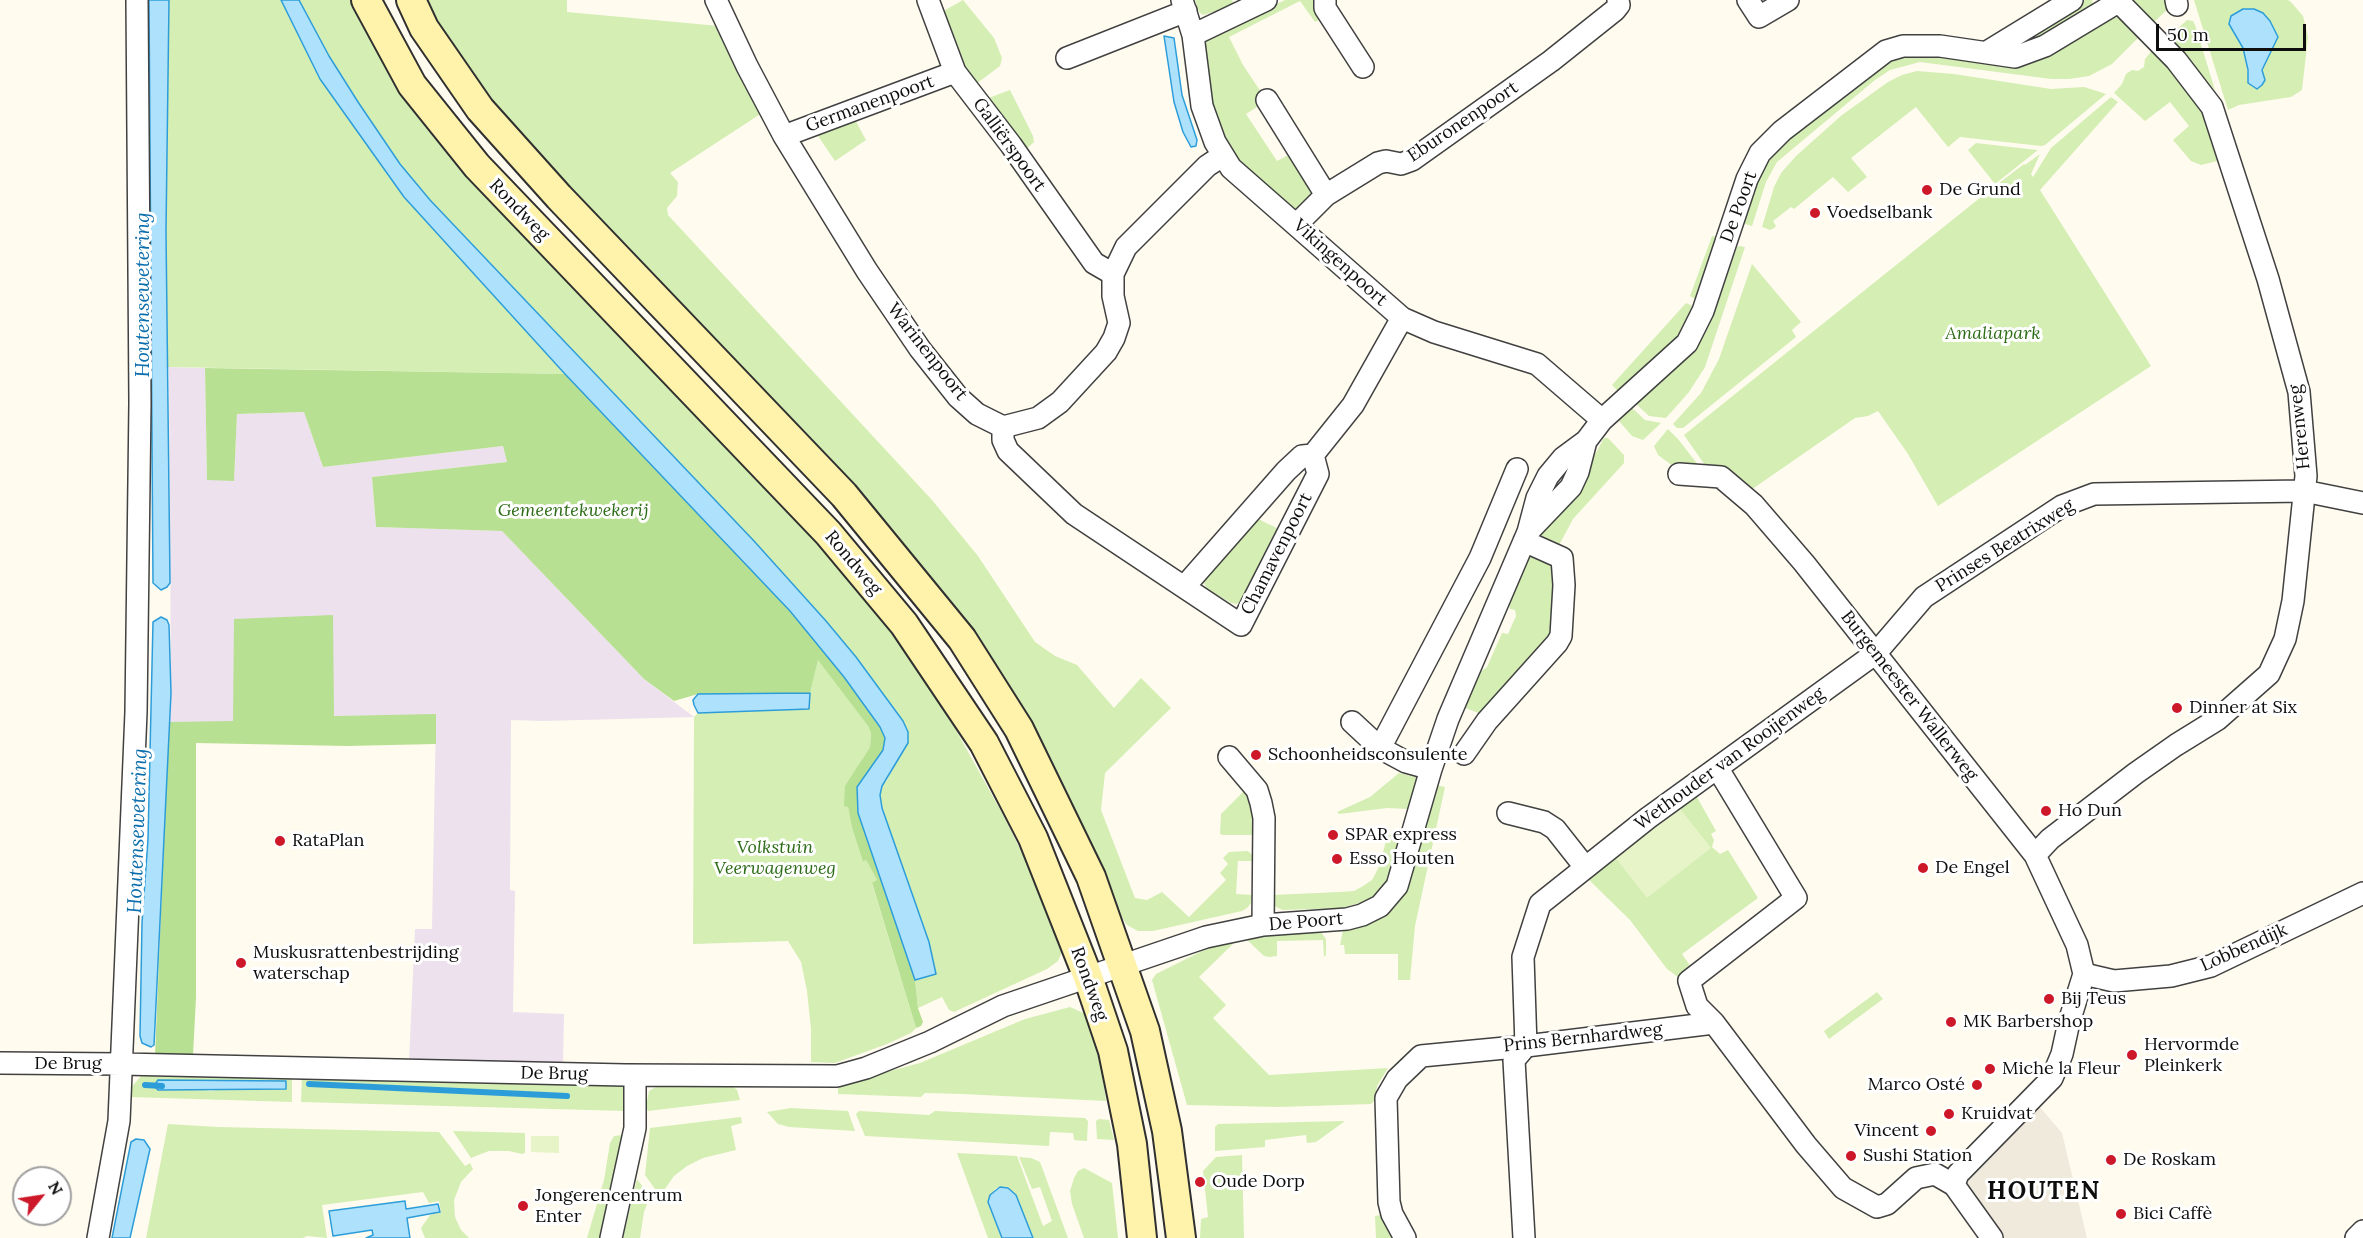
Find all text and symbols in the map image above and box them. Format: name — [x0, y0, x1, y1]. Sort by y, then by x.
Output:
scale bar — [2159, 12, 2309, 50]
text: 50 m — [2167, 23, 2209, 46]
street label: Germanenpoort — [803, 71, 937, 137]
street label: Eburonenpoort — [1404, 77, 1522, 167]
street label: Galliërspoort — [968, 94, 1050, 196]
street label: De Poort — [1716, 168, 1762, 246]
street label: Rondweg — [484, 175, 554, 245]
place label: De Grund — [1939, 179, 2021, 201]
marker: De Grund — [1920, 183, 1934, 197]
place label: Voedselbank — [1827, 202, 1932, 224]
marker: Voedselbank — [1808, 206, 1822, 220]
water label: Houtensewetering — [131, 212, 155, 378]
street label: Vikingenpoort — [1288, 215, 1392, 311]
street label: Warinenpoort — [882, 299, 972, 405]
park label: Amaliapark — [1945, 323, 2041, 345]
street label: Herenweg — [2285, 383, 2315, 471]
street label: Chamavenpoort — [1237, 489, 1317, 619]
street label: Prinses Beatrixweg — [1932, 495, 2078, 597]
park label: Gemeentekwekerij — [498, 500, 648, 522]
street label: Rondweg — [820, 526, 886, 600]
street label: Burgemeester Wallerweg — [1836, 607, 1982, 785]
street label: Wethouder van Rooijenweg — [1631, 683, 1829, 835]
place label: Dinner at Six — [2189, 697, 2297, 719]
marker: Dinner at Six — [2170, 701, 2184, 715]
place label: Schoonheidsconsulente — [1268, 744, 1467, 766]
water label: Houtensewetering — [123, 748, 153, 914]
marker: Schoonheidsconsulente — [1249, 748, 1263, 762]
place label: Ho Dun — [2058, 800, 2122, 822]
marker: Ho Dun — [2039, 804, 2053, 818]
place label: SPAR express — [1345, 824, 1457, 846]
marker: SPAR express — [1326, 828, 1340, 842]
place label: RataPlan — [292, 830, 365, 852]
marker: RataPlan — [273, 834, 287, 848]
park label: Volkstuin Veerwagenweg — [714, 837, 836, 880]
place label: Esso Houten — [1349, 848, 1455, 870]
marker: Esso Houten — [1330, 852, 1344, 866]
place label: De Engel — [1935, 857, 2010, 879]
marker: De Engel — [1916, 861, 1930, 875]
street label: De Poort — [1268, 908, 1344, 936]
street label: Lobbendijk — [2197, 919, 2291, 977]
place label: Muskusrattenbestrijding waterschap — [253, 942, 459, 984]
street label: Rondweg — [1066, 944, 1112, 1024]
marker: Muskusrattenbestrijding waterschap — [234, 956, 248, 970]
place label: Bij Teus — [2061, 988, 2126, 1010]
marker: Bij Teus — [2042, 992, 2056, 1006]
place label: MK Barbershop — [1963, 1011, 2093, 1033]
marker: MK Barbershop — [1944, 1015, 1958, 1029]
street label: Prins Bernhardweg — [1502, 1019, 1664, 1057]
place label: Hervormde Pleinkerk — [2144, 1034, 2239, 1076]
marker: Hervormde Pleinkerk — [2125, 1048, 2139, 1062]
street label: De Brug — [34, 1053, 102, 1075]
place label: Miche la Fleur — [2002, 1058, 2120, 1080]
marker: Miche la Fleur — [1983, 1062, 1997, 1076]
street label: De Brug — [520, 1063, 588, 1085]
place label: Marco Osté — [1867, 1074, 1965, 1096]
marker: Marco Osté — [1970, 1078, 1984, 1092]
place label: Kruidvat — [1961, 1103, 2033, 1125]
marker: Kruidvat — [1942, 1107, 1956, 1121]
place label: Vincent — [1855, 1120, 1919, 1142]
marker: Vincent — [1924, 1124, 1938, 1138]
place label: Sushi Station — [1863, 1145, 1972, 1167]
marker: Sushi Station — [1844, 1149, 1858, 1163]
place label: De Roskam — [2123, 1149, 2216, 1171]
marker: De Roskam — [2104, 1153, 2118, 1167]
north arrow — [12, 1166, 72, 1226]
place label: Oude Dorp — [1212, 1171, 1305, 1193]
marker: Oude Dorp — [1193, 1175, 1207, 1189]
text: N — [44, 1178, 68, 1198]
district label: HOUTEN — [1987, 1178, 2101, 1206]
place label: Jongerencentrum Enter — [535, 1185, 683, 1228]
marker: Jongerencentrum Enter — [516, 1199, 530, 1213]
place label: Bici Caffè — [2133, 1203, 2212, 1225]
marker: Bici Caffè — [2114, 1207, 2128, 1221]

